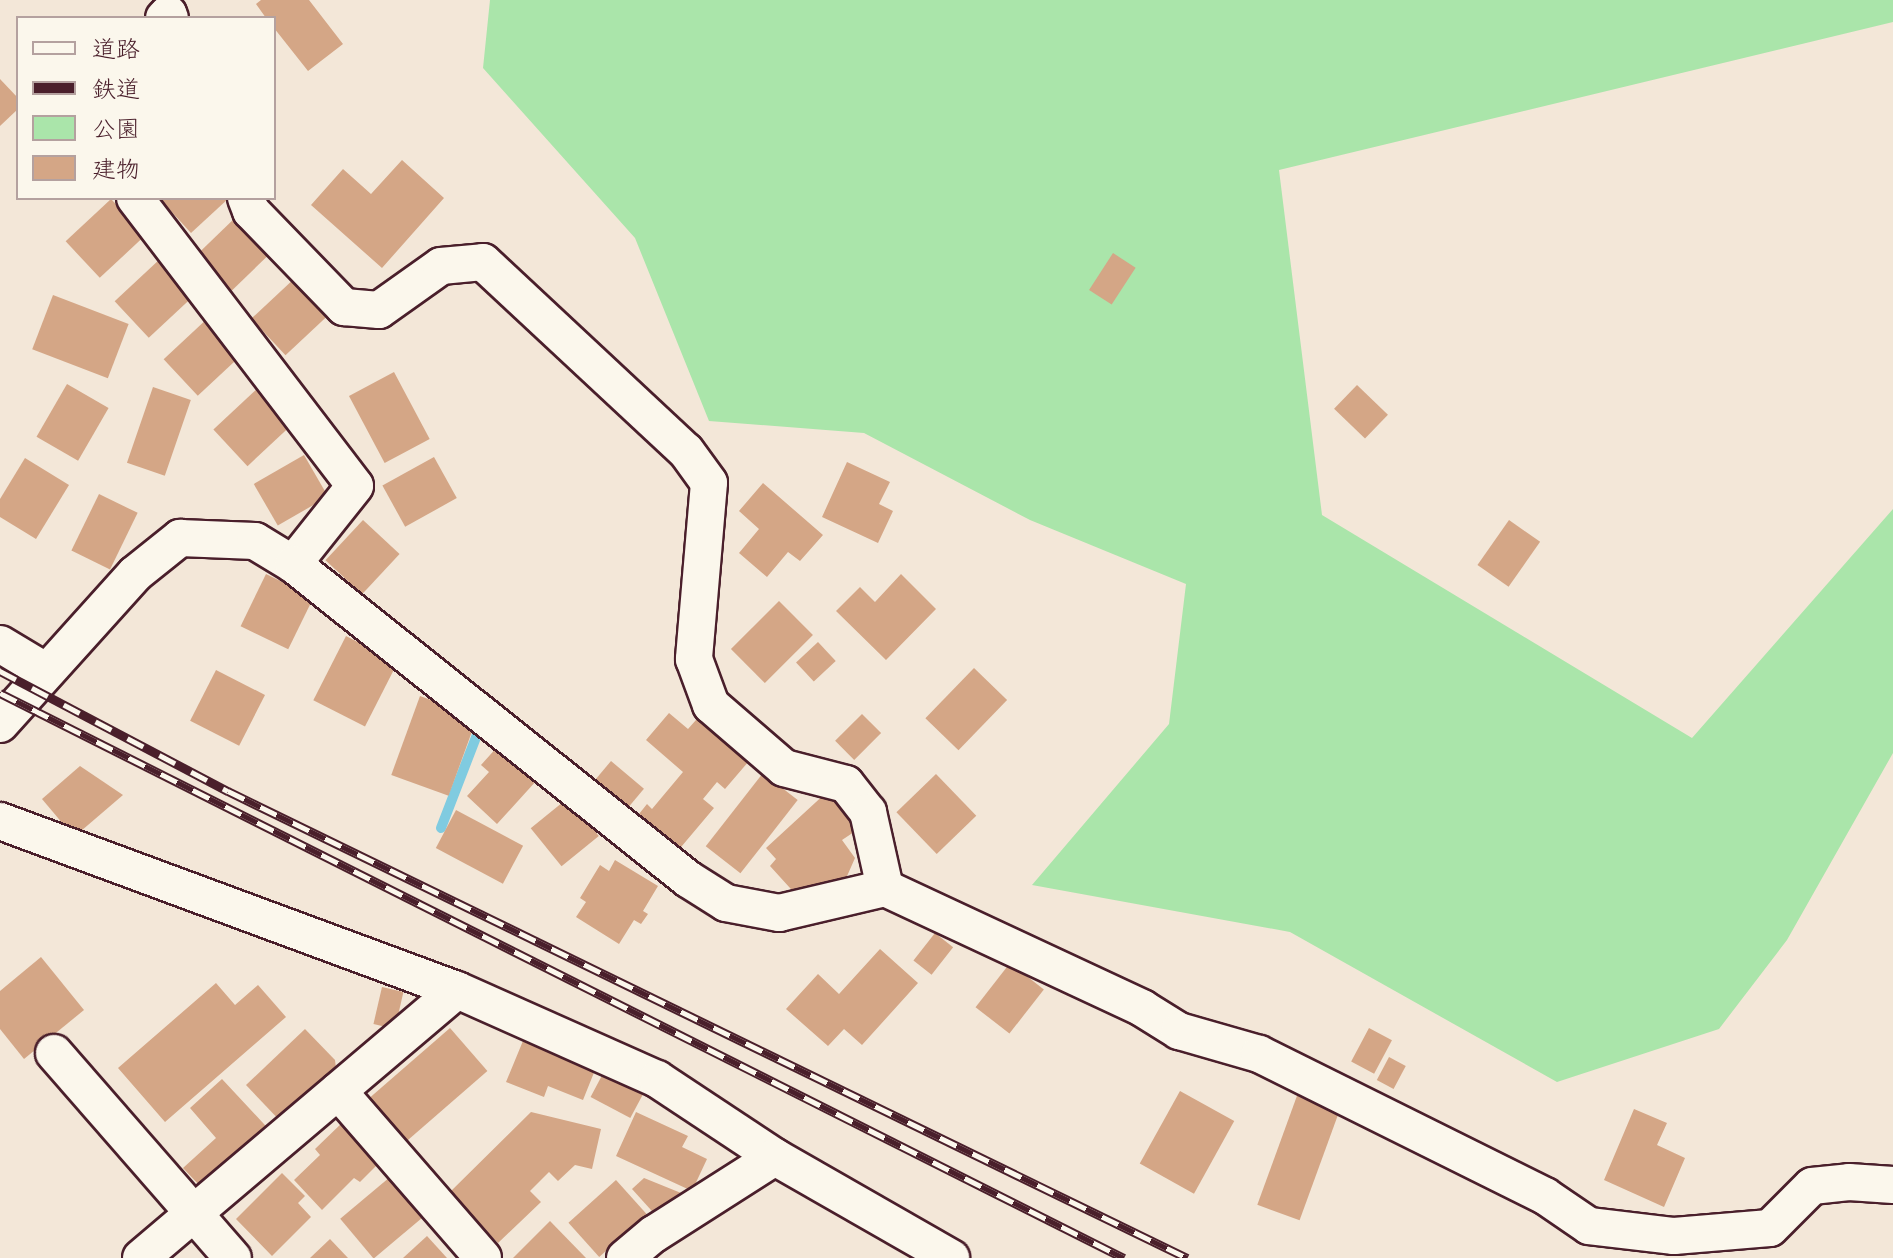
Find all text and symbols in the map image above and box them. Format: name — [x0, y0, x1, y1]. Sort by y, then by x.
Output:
legend — [16, 16, 276, 200]
text: 道路 — [92, 38, 140, 67]
text: 鉄道 — [92, 78, 140, 107]
text: 公園 — [92, 118, 140, 147]
text: 建物 — [92, 158, 140, 187]

